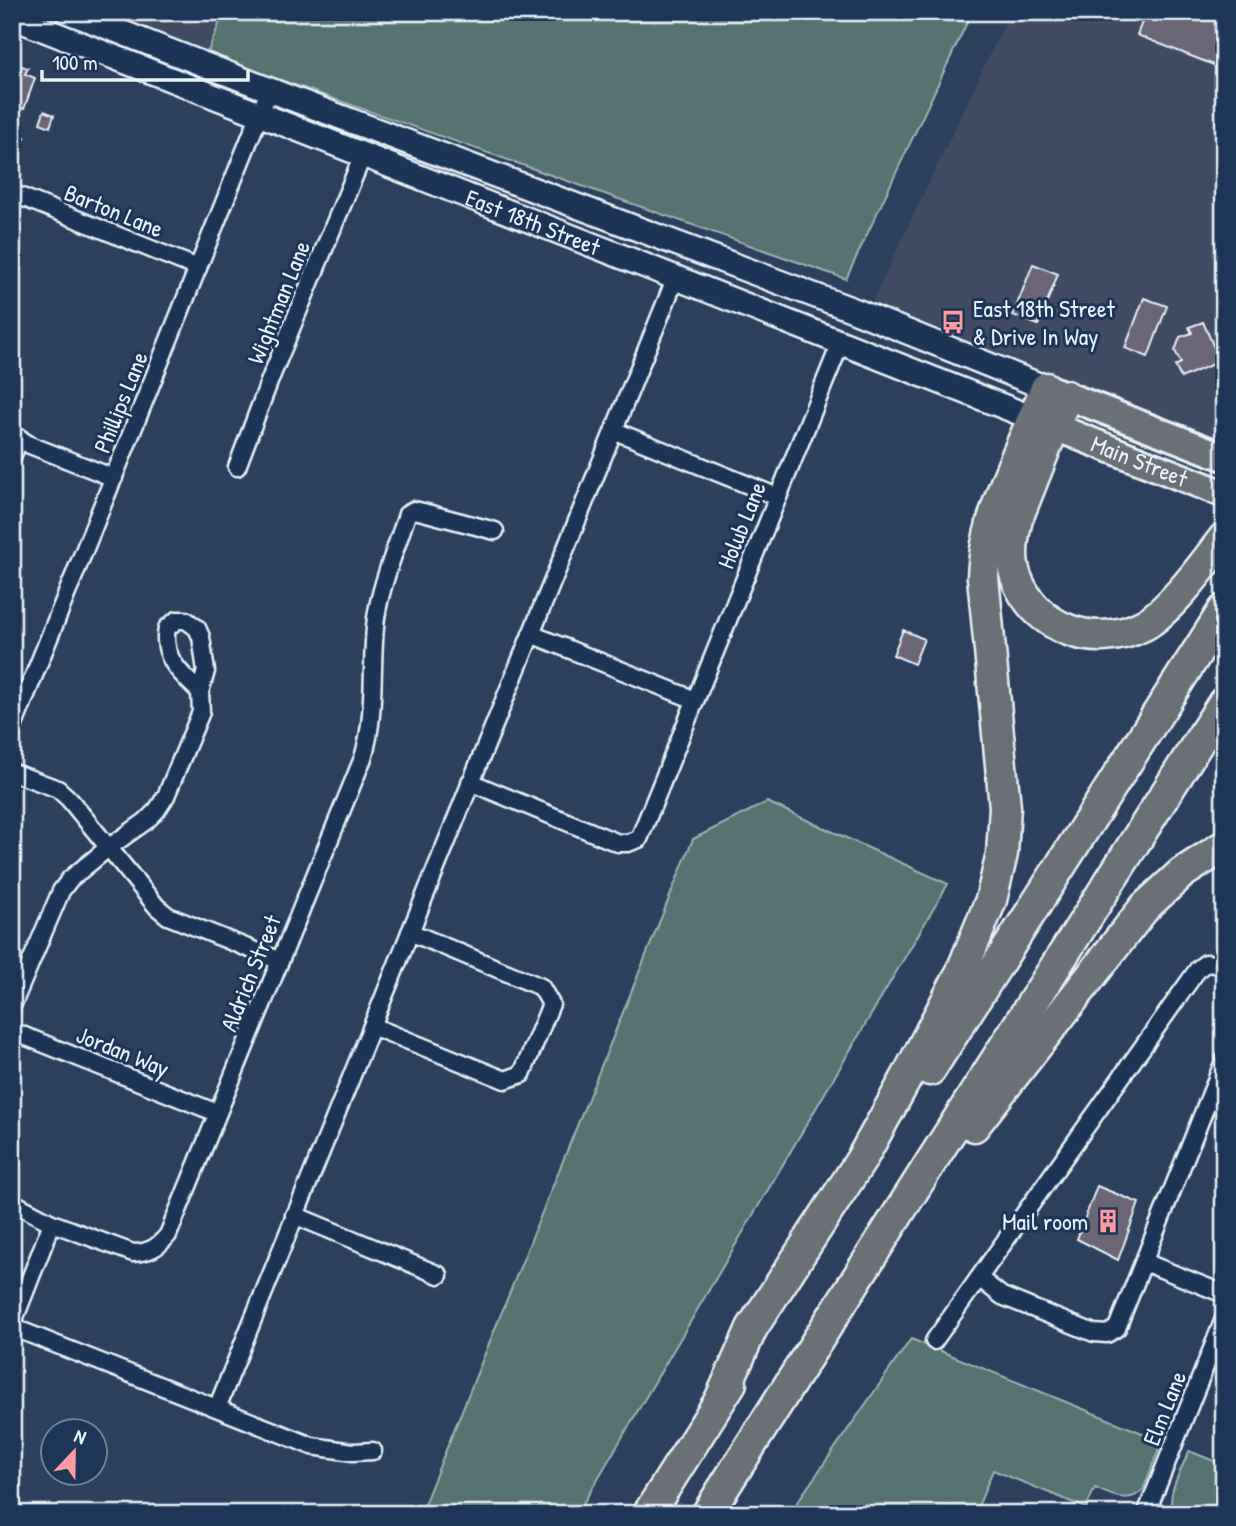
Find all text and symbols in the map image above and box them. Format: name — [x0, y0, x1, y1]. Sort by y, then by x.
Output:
scale bar — [42, 38, 248, 82]
text: 100 m — [52, 48, 98, 77]
street label: Barton Lane — [60, 176, 169, 244]
street label: East 18th Street — [461, 181, 606, 263]
street label: Wightman Lane — [239, 235, 317, 368]
place label: East 18th Street & Drive In Way — [973, 292, 1116, 352]
bus stop icon: East 18th Street & Drive In Way — [939, 308, 967, 336]
street label: Phillips Lane — [85, 346, 155, 457]
street label: Main Street — [1087, 427, 1193, 494]
street label: Holub Lane — [709, 476, 773, 573]
street label: Aldrich Street — [212, 909, 288, 1036]
street label: Jordan Way — [72, 1018, 174, 1084]
place label: Mail room — [1002, 1205, 1088, 1237]
building icon: Mail room — [1094, 1207, 1122, 1235]
street label: Elm Lane — [1135, 1366, 1194, 1450]
north arrow — [38, 1418, 108, 1488]
text: N — [71, 1422, 90, 1450]

